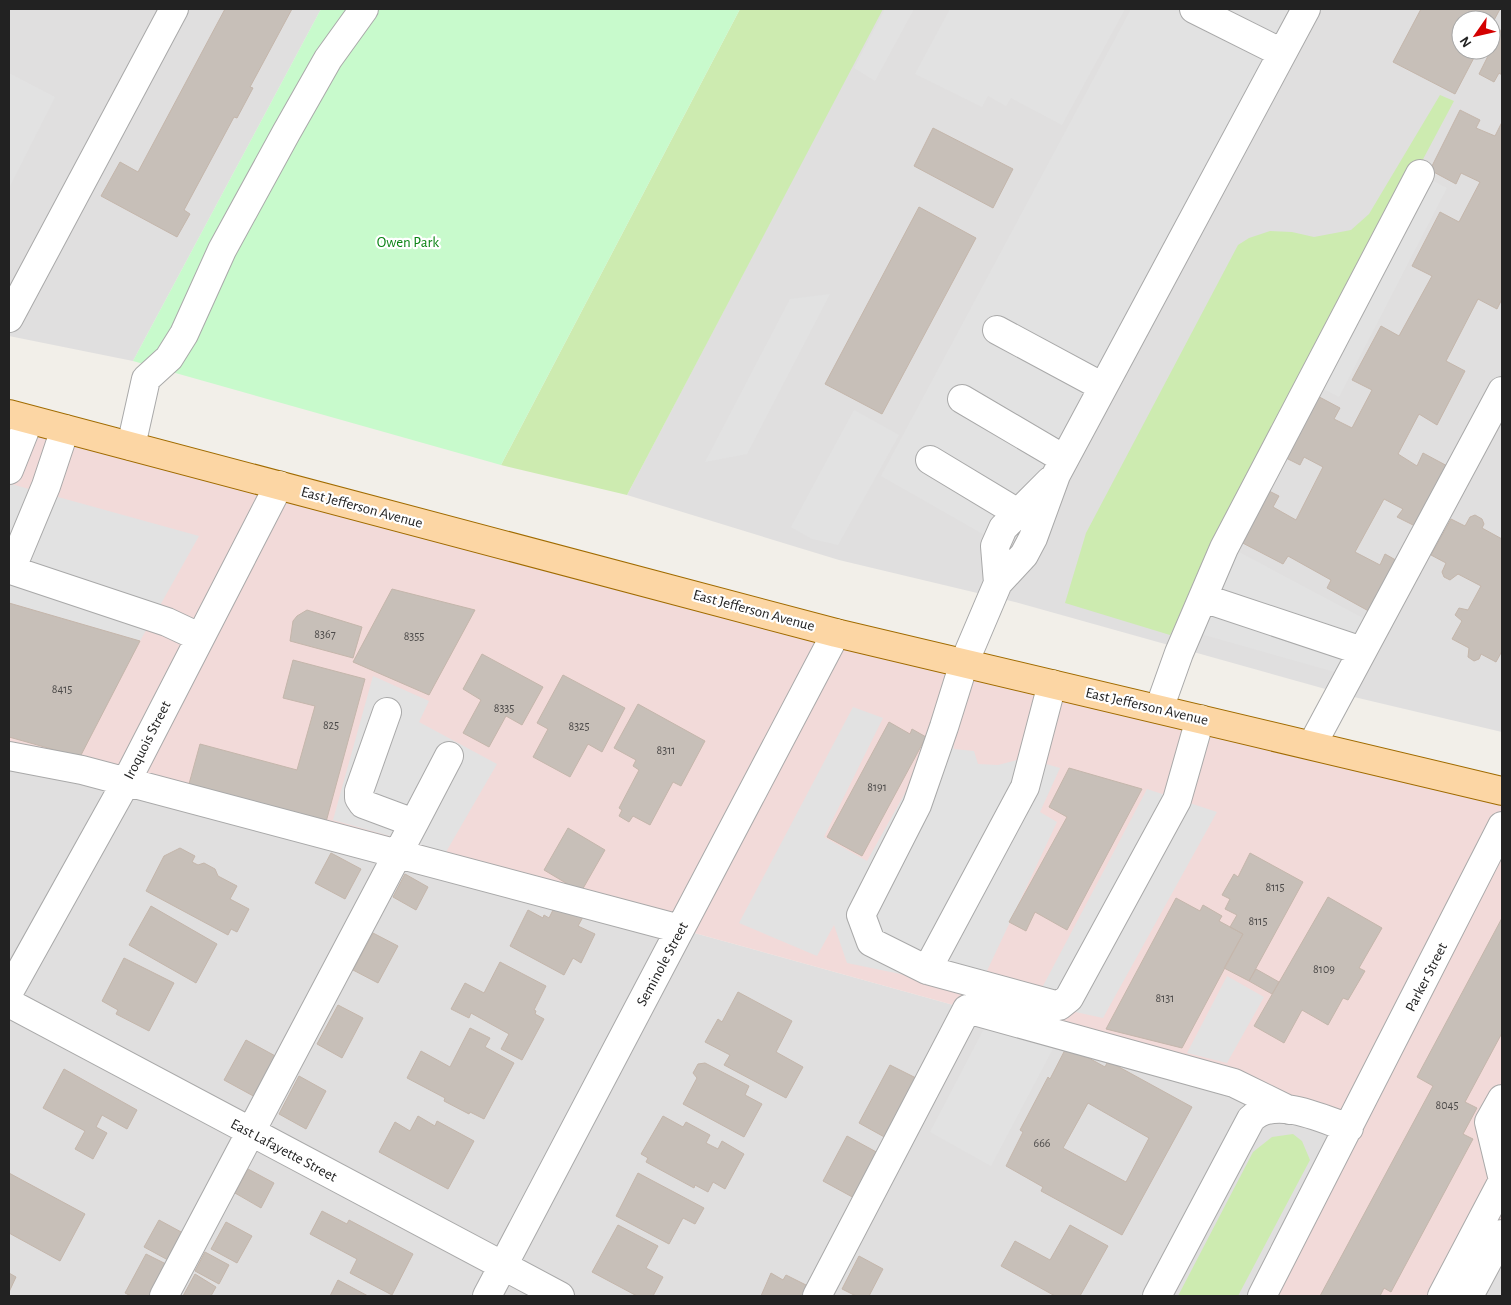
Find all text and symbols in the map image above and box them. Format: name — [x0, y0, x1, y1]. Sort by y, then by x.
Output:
north arrow — [1451, 10, 1501, 60]
text: N — [1458, 34, 1475, 50]
park label: Owen Park — [377, 235, 439, 250]
street label: East Jefferson Avenue — [299, 484, 424, 531]
street label: East Jefferson Avenue — [691, 587, 816, 634]
house number: 8367 — [314, 628, 336, 640]
house number: 8355 — [404, 630, 424, 642]
house number: 8415 — [52, 683, 72, 695]
street label: East Jefferson Avenue — [1084, 685, 1210, 728]
street label: Iroquois Street — [121, 698, 174, 782]
house number: 8335 — [494, 702, 514, 714]
house number: 825 — [323, 719, 339, 731]
house number: 8325 — [568, 720, 590, 732]
house number: 8311 — [657, 744, 675, 756]
house number: 8191 — [867, 781, 887, 793]
house number: 8115 — [1266, 881, 1284, 893]
house number: 8115 — [1249, 915, 1267, 927]
street label: Seminole Street — [634, 920, 691, 1009]
street label: Parker Street — [1403, 940, 1450, 1014]
house number: 8109 — [1313, 963, 1335, 975]
house number: 8131 — [1156, 992, 1174, 1004]
house number: 8045 — [1436, 1099, 1458, 1111]
street label: East Lafayette Street — [228, 1116, 340, 1185]
house number: 666 — [1034, 1137, 1051, 1149]

